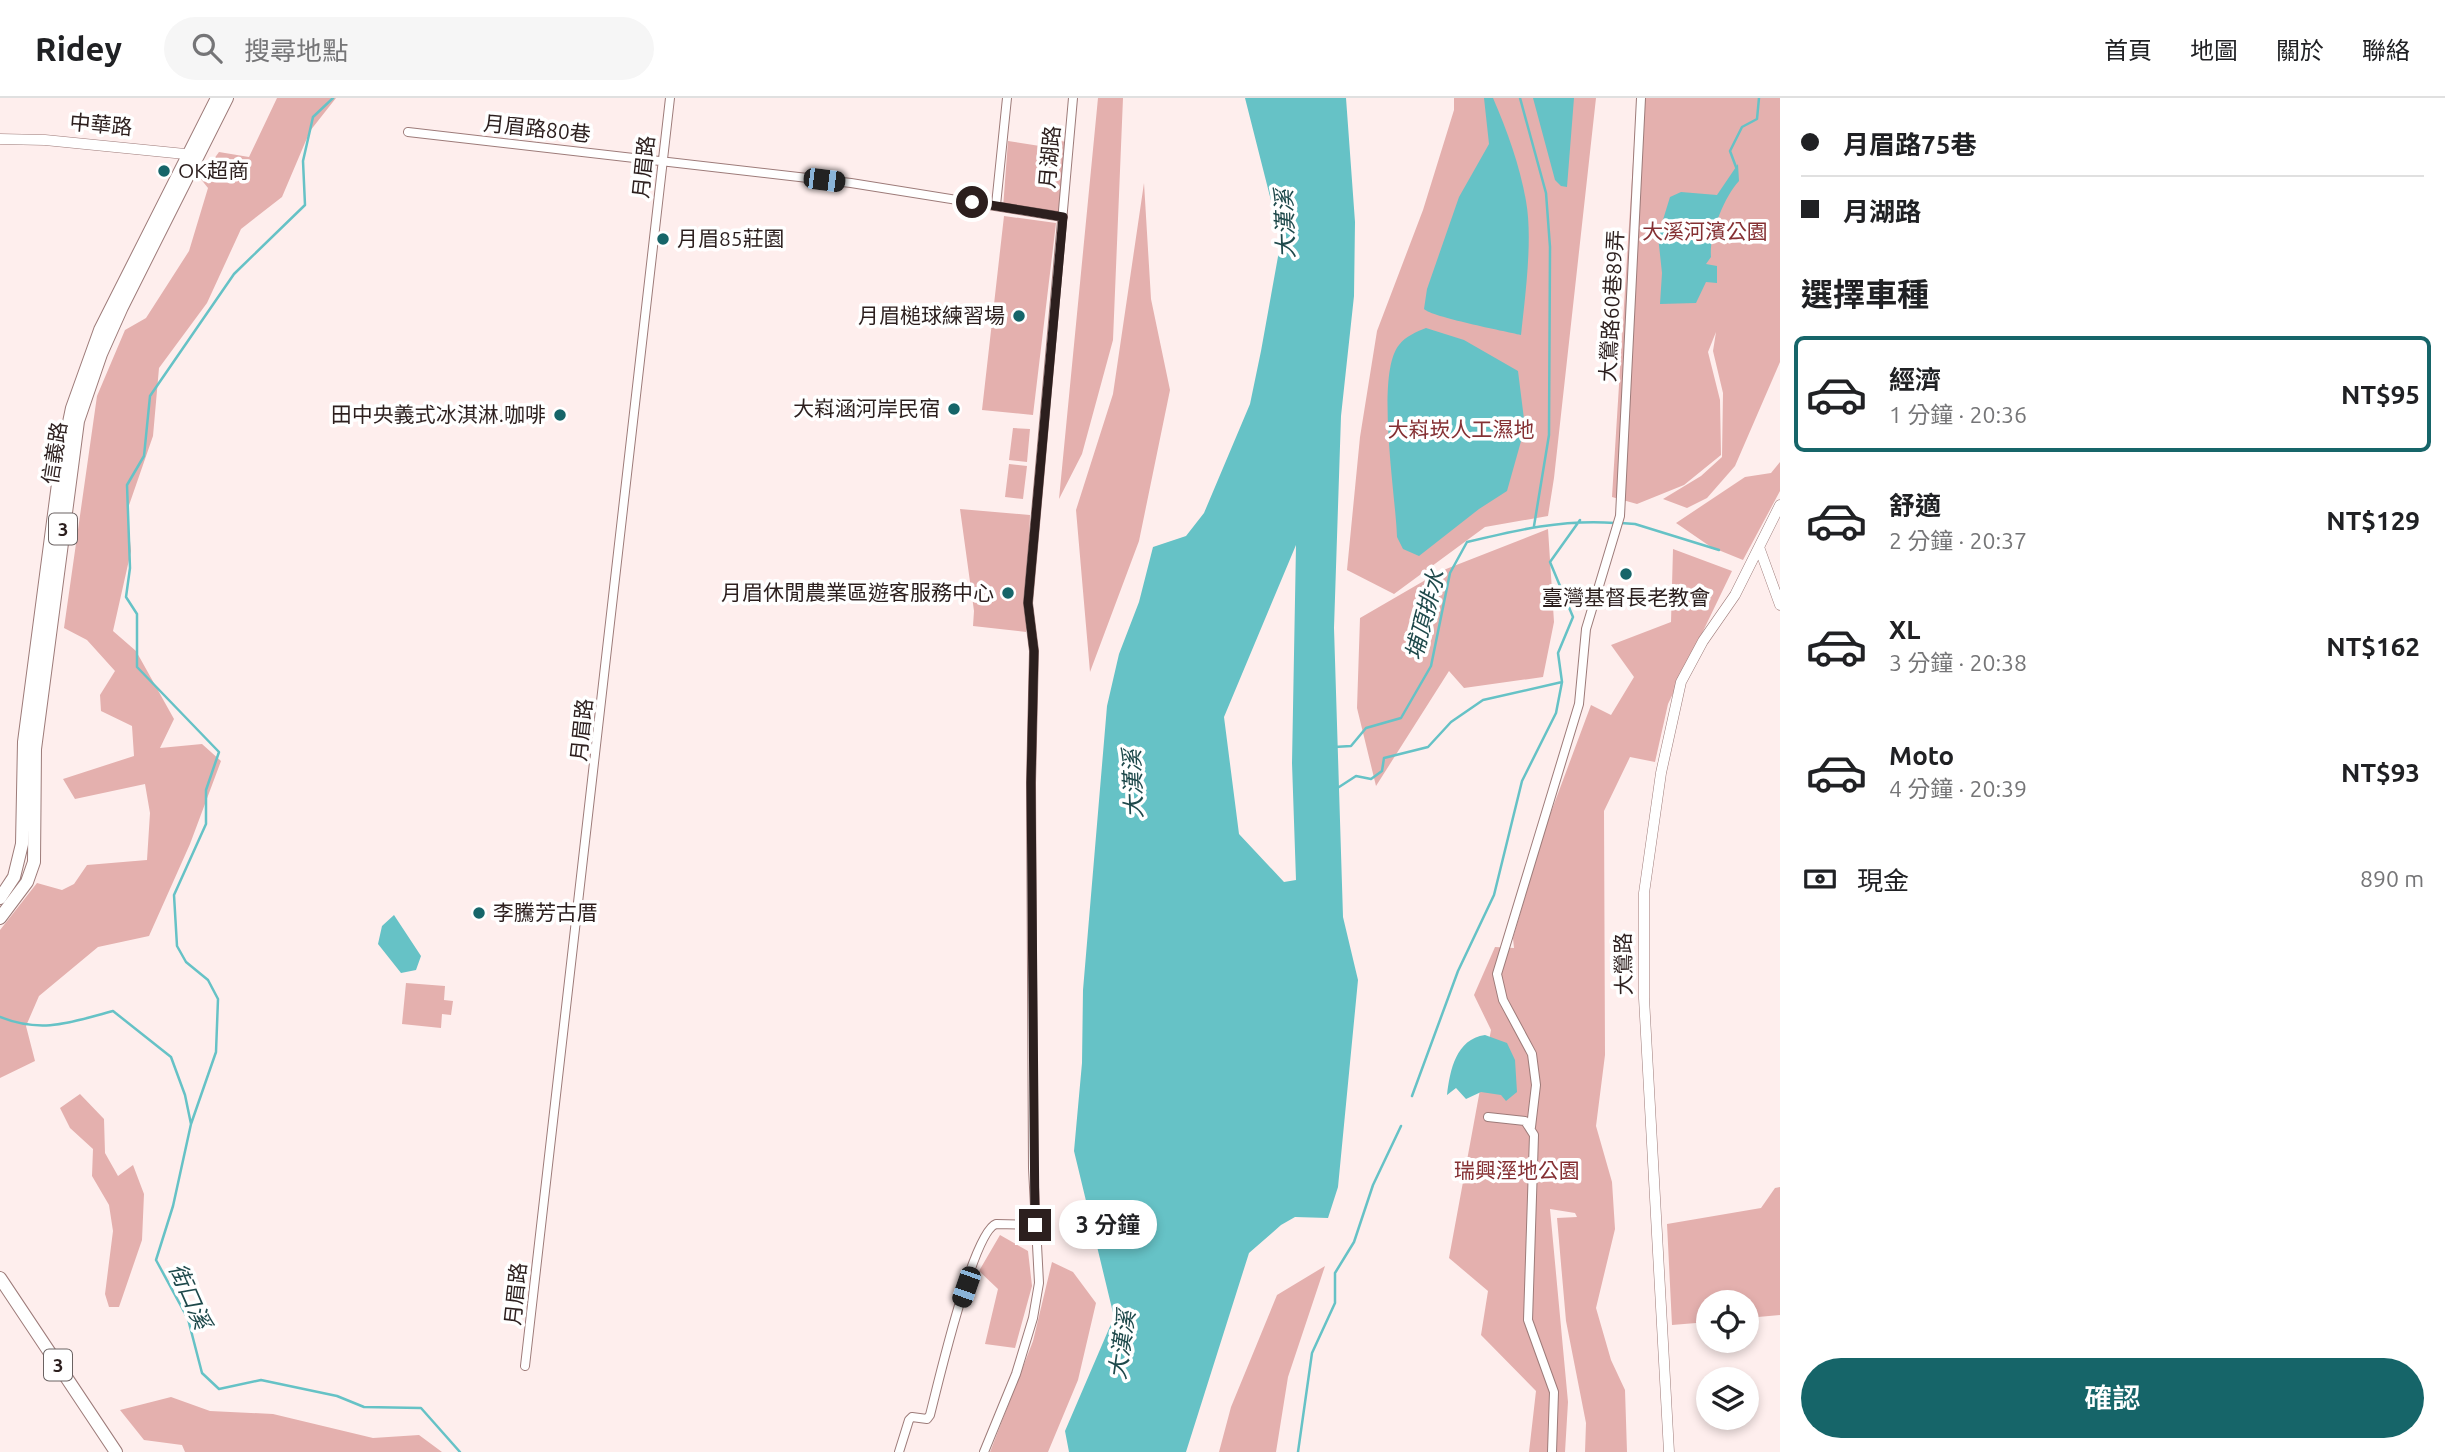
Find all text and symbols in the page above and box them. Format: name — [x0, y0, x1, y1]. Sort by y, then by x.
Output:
search box — [164, 17, 654, 80]
icon: search — [188, 29, 226, 67]
text: Ridey — [35, 30, 122, 67]
text: 搜尋地點 — [244, 36, 348, 65]
text: 首頁 — [2104, 37, 2152, 64]
text: 地圖 — [2190, 37, 2238, 64]
text: 關於 — [2276, 37, 2324, 64]
text: 聯絡 — [2362, 37, 2410, 64]
street label: 中華路 — [69, 109, 134, 139]
street label: 月眉路80巷 — [482, 110, 592, 146]
street label: 月湖路 — [1034, 124, 1064, 189]
text: 月眉路75巷 — [1843, 130, 1976, 159]
street label: 月眉路 — [628, 134, 658, 199]
place label: OK超商 — [178, 158, 249, 182]
marker: OK超商 — [156, 163, 172, 179]
car — [802, 167, 847, 193]
route start — [956, 186, 988, 218]
water label: 大漢溪 — [1271, 186, 1298, 259]
text: 月湖路 — [1843, 197, 1921, 226]
park label: 大溪河濱公園 — [1642, 219, 1768, 243]
place label: 月眉85莊園 — [677, 226, 785, 250]
street label: 大鶯路60巷89弄 — [1595, 229, 1627, 383]
marker: 月眉85莊園 — [655, 231, 671, 247]
text: 選擇車種 — [1801, 276, 1929, 312]
place label: 月眉槌球練習場 — [858, 303, 1005, 327]
marker: 月眉槌球練習場 — [1011, 308, 1027, 324]
icon: car — [1805, 363, 1868, 426]
text: 經濟 — [1889, 365, 1941, 394]
text: NT$95 — [2341, 380, 2420, 409]
place label: 大嵙涵河岸民宿 — [793, 396, 940, 420]
marker: 大嵙涵河岸民宿 — [946, 401, 962, 417]
place label: 田中央義式冰淇淋.咖啡 — [331, 402, 546, 426]
text: 1 分鐘 · 20:36 — [1889, 402, 2027, 427]
marker: 田中央義式冰淇淋.咖啡 — [552, 407, 568, 423]
park label: 大嵙崁人工濕地 — [1388, 417, 1535, 441]
street label: 信義路 — [37, 420, 71, 486]
icon: car — [1805, 489, 1868, 552]
text: 舒適 — [1889, 491, 1941, 520]
text: NT$129 — [2326, 506, 2420, 535]
road number: 3 — [49, 514, 77, 544]
text: 2 分鐘 · 20:37 — [1889, 528, 2027, 553]
water label: 埔頂排水 — [1401, 566, 1449, 663]
marker: 臺灣基督長老教會 — [1618, 566, 1634, 582]
place label: 月眉休閒農業區遊客服務中心 — [721, 580, 994, 604]
marker: 月眉休閒農業區遊客服務中心 — [1000, 585, 1016, 601]
place label: 臺灣基督長老教會 — [1542, 585, 1710, 609]
icon: car — [1805, 615, 1868, 678]
text: XL — [1889, 615, 1920, 644]
text: NT$162 — [2326, 632, 2420, 661]
text: 3 分鐘 · 20:38 — [1889, 650, 2027, 675]
street label: 月眉路 — [566, 697, 596, 762]
icon: car — [1805, 741, 1868, 804]
text: Moto — [1889, 741, 1954, 770]
water label: 大漢溪 — [1119, 746, 1146, 819]
text: NT$93 — [2341, 758, 2420, 787]
text: 4 分鐘 · 20:39 — [1889, 776, 2027, 801]
icon: cash — [1801, 860, 1839, 898]
text: 現金 — [1857, 866, 1909, 895]
text: 890 m — [2360, 866, 2424, 891]
place label: 李騰芳古厝 — [493, 900, 598, 924]
marker: 李騰芳古厝 — [471, 905, 487, 921]
street label: 大鶯路 — [1610, 932, 1636, 996]
park label: 瑞興溼地公園 — [1454, 1158, 1580, 1182]
callout: 3 分鐘 — [1060, 1200, 1158, 1250]
route end — [1019, 1209, 1051, 1241]
text: 3 分鐘 — [1076, 1212, 1140, 1237]
water label: 街口溪 — [165, 1259, 217, 1335]
street label: 月眉路 — [500, 1261, 530, 1326]
car — [950, 1264, 983, 1310]
map controls — [1696, 1290, 1759, 1430]
button: locate — [1696, 1290, 1759, 1353]
water label: 大漢溪 — [1104, 1306, 1139, 1381]
road number: 3 — [44, 1350, 72, 1380]
button: 確認 — [1801, 1358, 2424, 1438]
button: layers — [1696, 1367, 1759, 1430]

